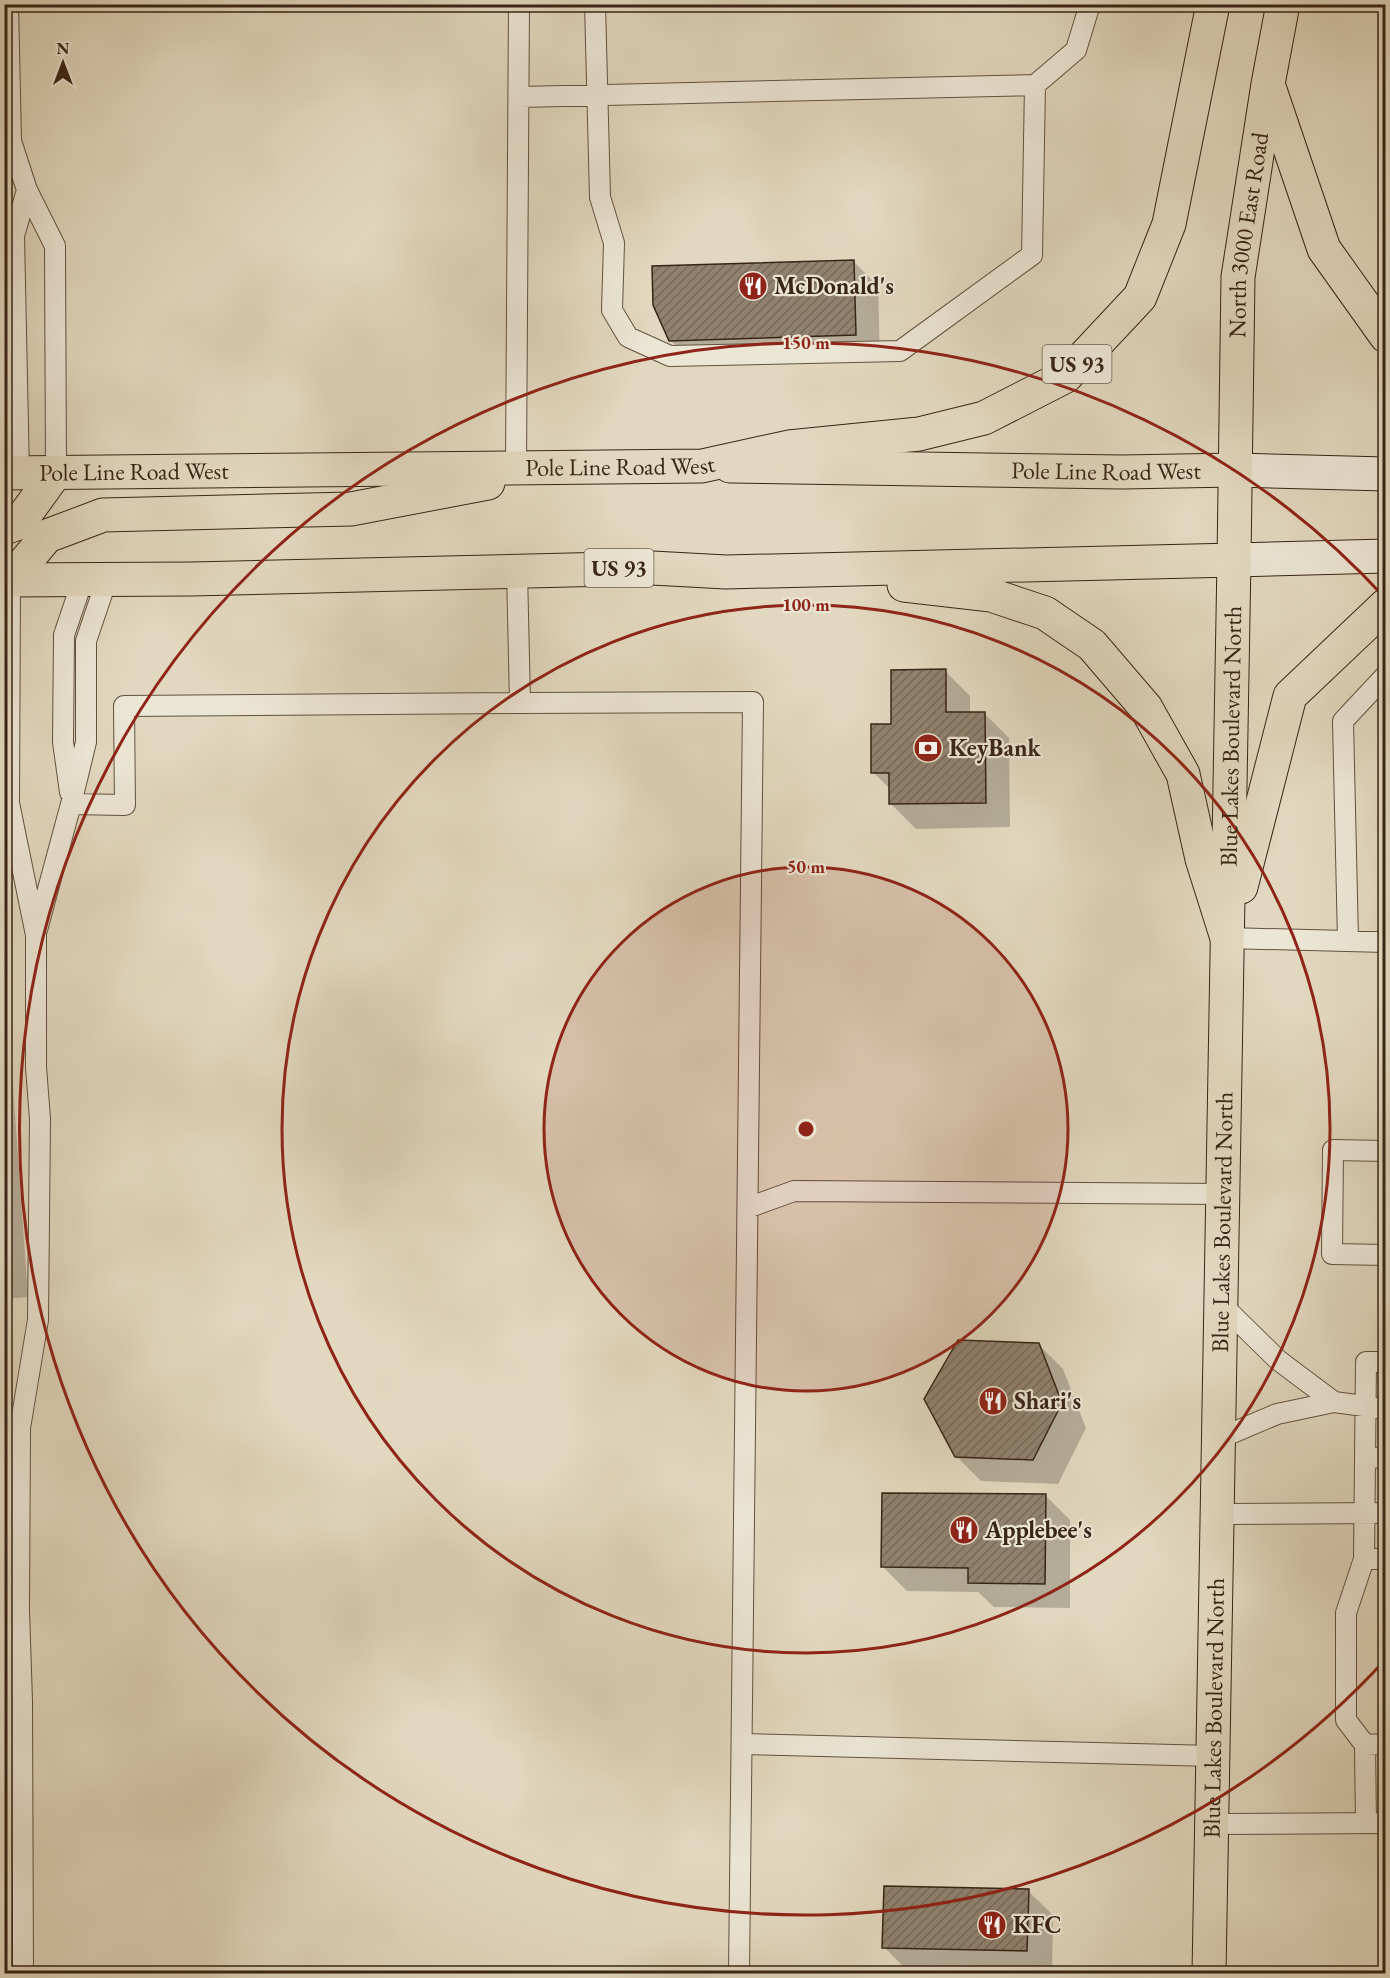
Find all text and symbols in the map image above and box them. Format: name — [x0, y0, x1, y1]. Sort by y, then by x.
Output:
north arrow — [33, 33, 93, 93]
text: N — [57, 38, 70, 59]
street label: North 3000 East Road — [1221, 129, 1275, 338]
restaurant icon: McDonald's — [737, 270, 769, 302]
place label: McDonald's — [774, 270, 894, 301]
text: 150 m — [782, 331, 830, 354]
road number: US 93 — [1042, 345, 1112, 383]
street label: Pole Line Road West — [525, 448, 718, 483]
street label: Pole Line Road West — [1011, 454, 1202, 487]
street label: Pole Line Road West — [39, 455, 229, 488]
road number: US 93 — [584, 549, 654, 587]
text: 100 m — [782, 593, 830, 616]
street label: Blue Lakes Boulevard North — [1213, 605, 1248, 867]
bank icon: KeyBank — [912, 732, 944, 764]
place label: KeyBank — [949, 732, 1041, 764]
text: 50 m — [787, 855, 825, 878]
street label: Blue Lakes Boulevard North — [1204, 1091, 1240, 1353]
centre of rings — [796, 1119, 816, 1139]
restaurant icon: Shari's — [977, 1385, 1009, 1417]
place label: Shari's — [1014, 1385, 1081, 1416]
restaurant icon: Applebee's — [948, 1514, 980, 1546]
place label: Applebee's — [984, 1514, 1092, 1545]
street label: Blue Lakes Boulevard North — [1195, 1577, 1231, 1839]
restaurant icon: KFC — [976, 1909, 1008, 1941]
place label: KFC — [1013, 1909, 1061, 1940]

